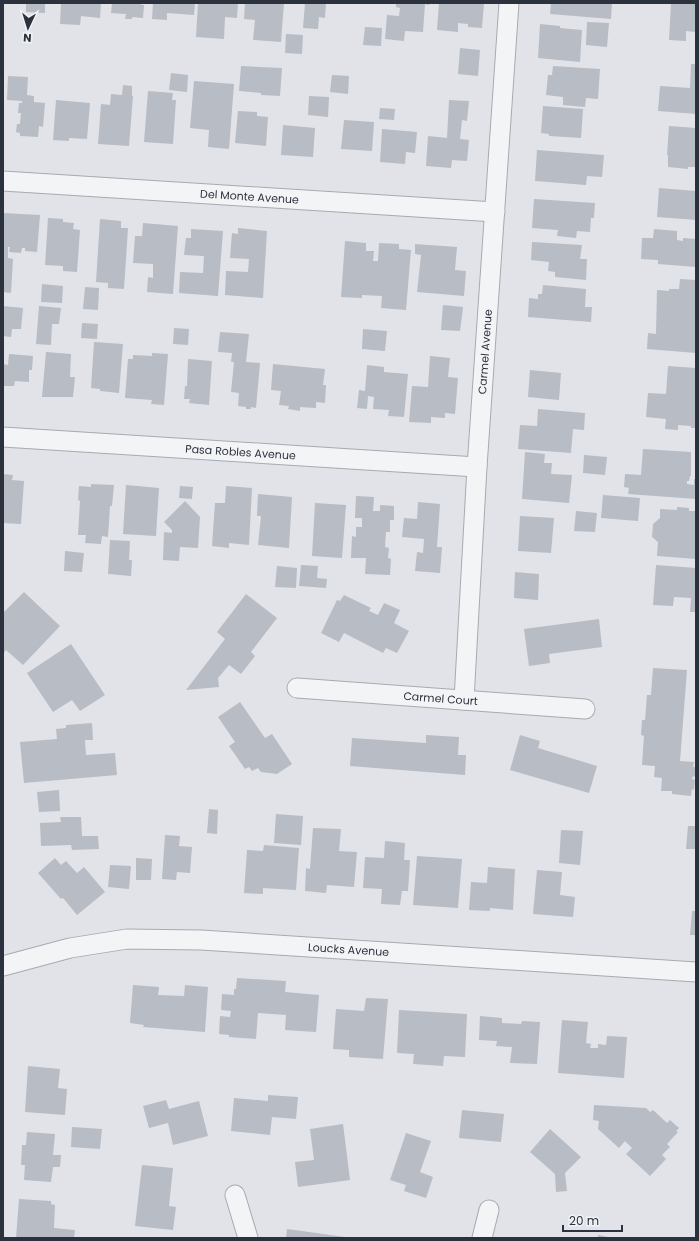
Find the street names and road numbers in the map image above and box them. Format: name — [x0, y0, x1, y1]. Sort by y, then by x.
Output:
street label: Del Monte Avenue — [200, 185, 300, 208]
street label: Carmel Avenue — [474, 308, 496, 395]
street label: Pasa Robles Avenue — [185, 441, 296, 464]
street label: Carmel Court — [403, 688, 478, 709]
street label: Loucks Avenue — [308, 939, 390, 960]

